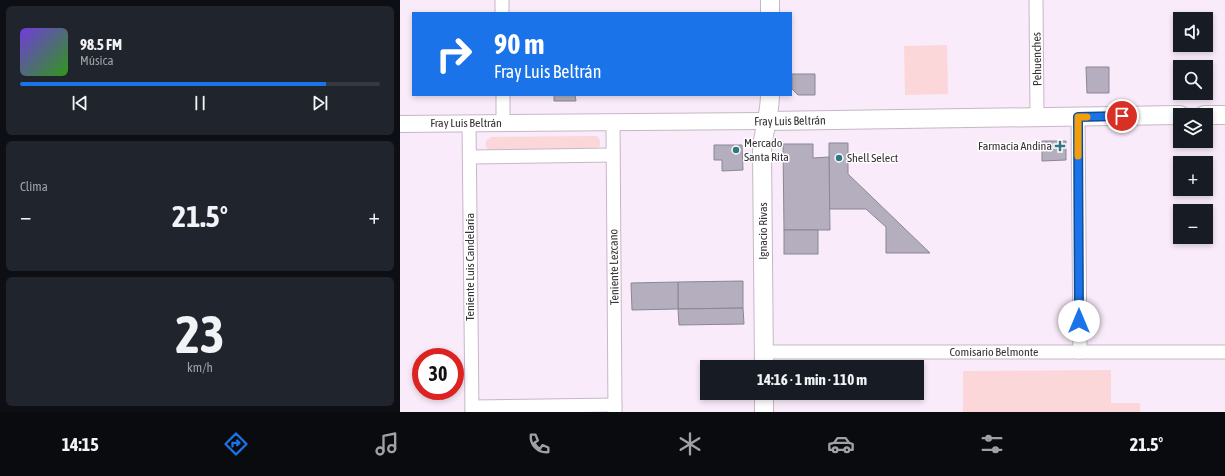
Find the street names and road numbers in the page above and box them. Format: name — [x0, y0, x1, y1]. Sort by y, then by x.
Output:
street label: Pehuenches — [1030, 32, 1044, 86]
street label: Fray Luis Beltrán — [754, 113, 826, 129]
street label: Fray Luis Beltrán — [430, 116, 502, 130]
street label: Ignacio Rivas — [756, 202, 770, 260]
street label: Teniente Luis Candelaria — [463, 213, 477, 321]
street label: Teniente Lezcano — [606, 229, 622, 305]
street label: Comisario Belmonte — [949, 345, 1039, 359]

